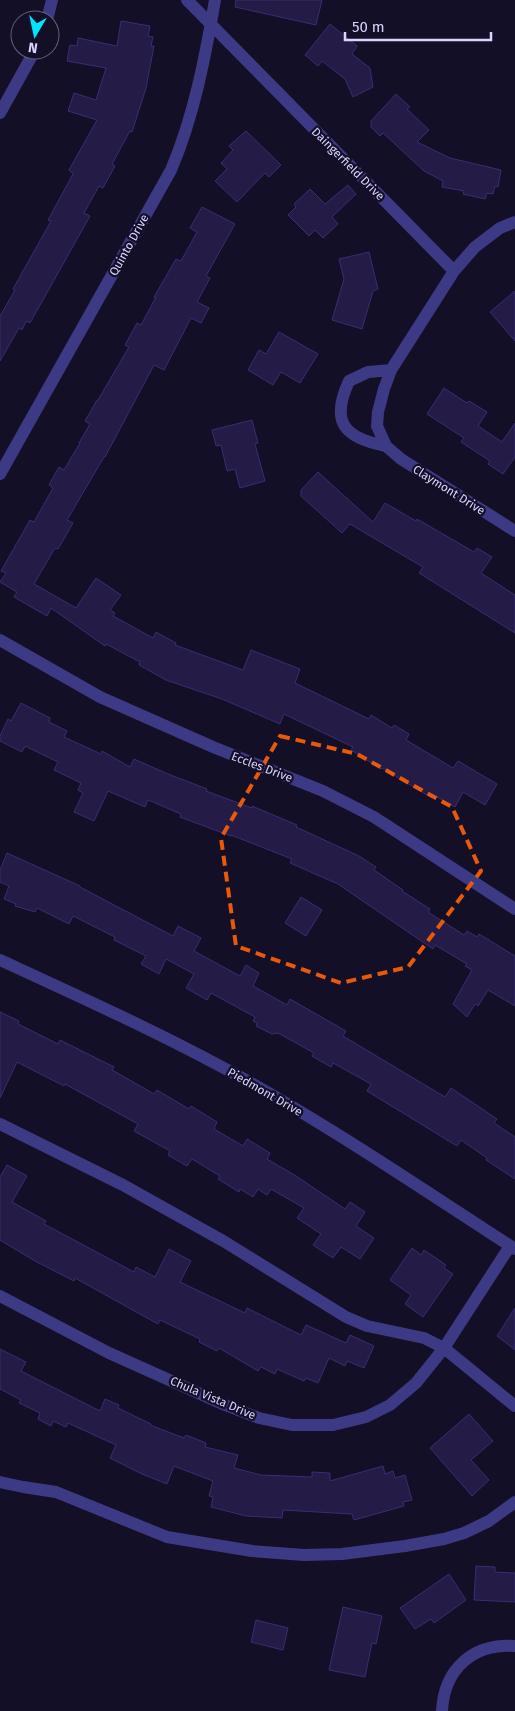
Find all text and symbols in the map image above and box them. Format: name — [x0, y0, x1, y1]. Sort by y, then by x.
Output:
north arrow — [10, 10, 60, 60]
scale bar — [345, 10, 491, 42]
text: 50 m — [352, 18, 385, 36]
text: N — [27, 38, 39, 56]
street label: Daingerfield Drive — [309, 125, 387, 203]
street label: Quinto Drive — [106, 212, 152, 278]
street label: Claymont Drive — [410, 462, 488, 518]
street label: Eccles Drive — [229, 749, 295, 785]
street label: Piedmont Drive — [225, 1065, 305, 1119]
street label: Chula Vista Drive — [168, 1374, 258, 1422]

